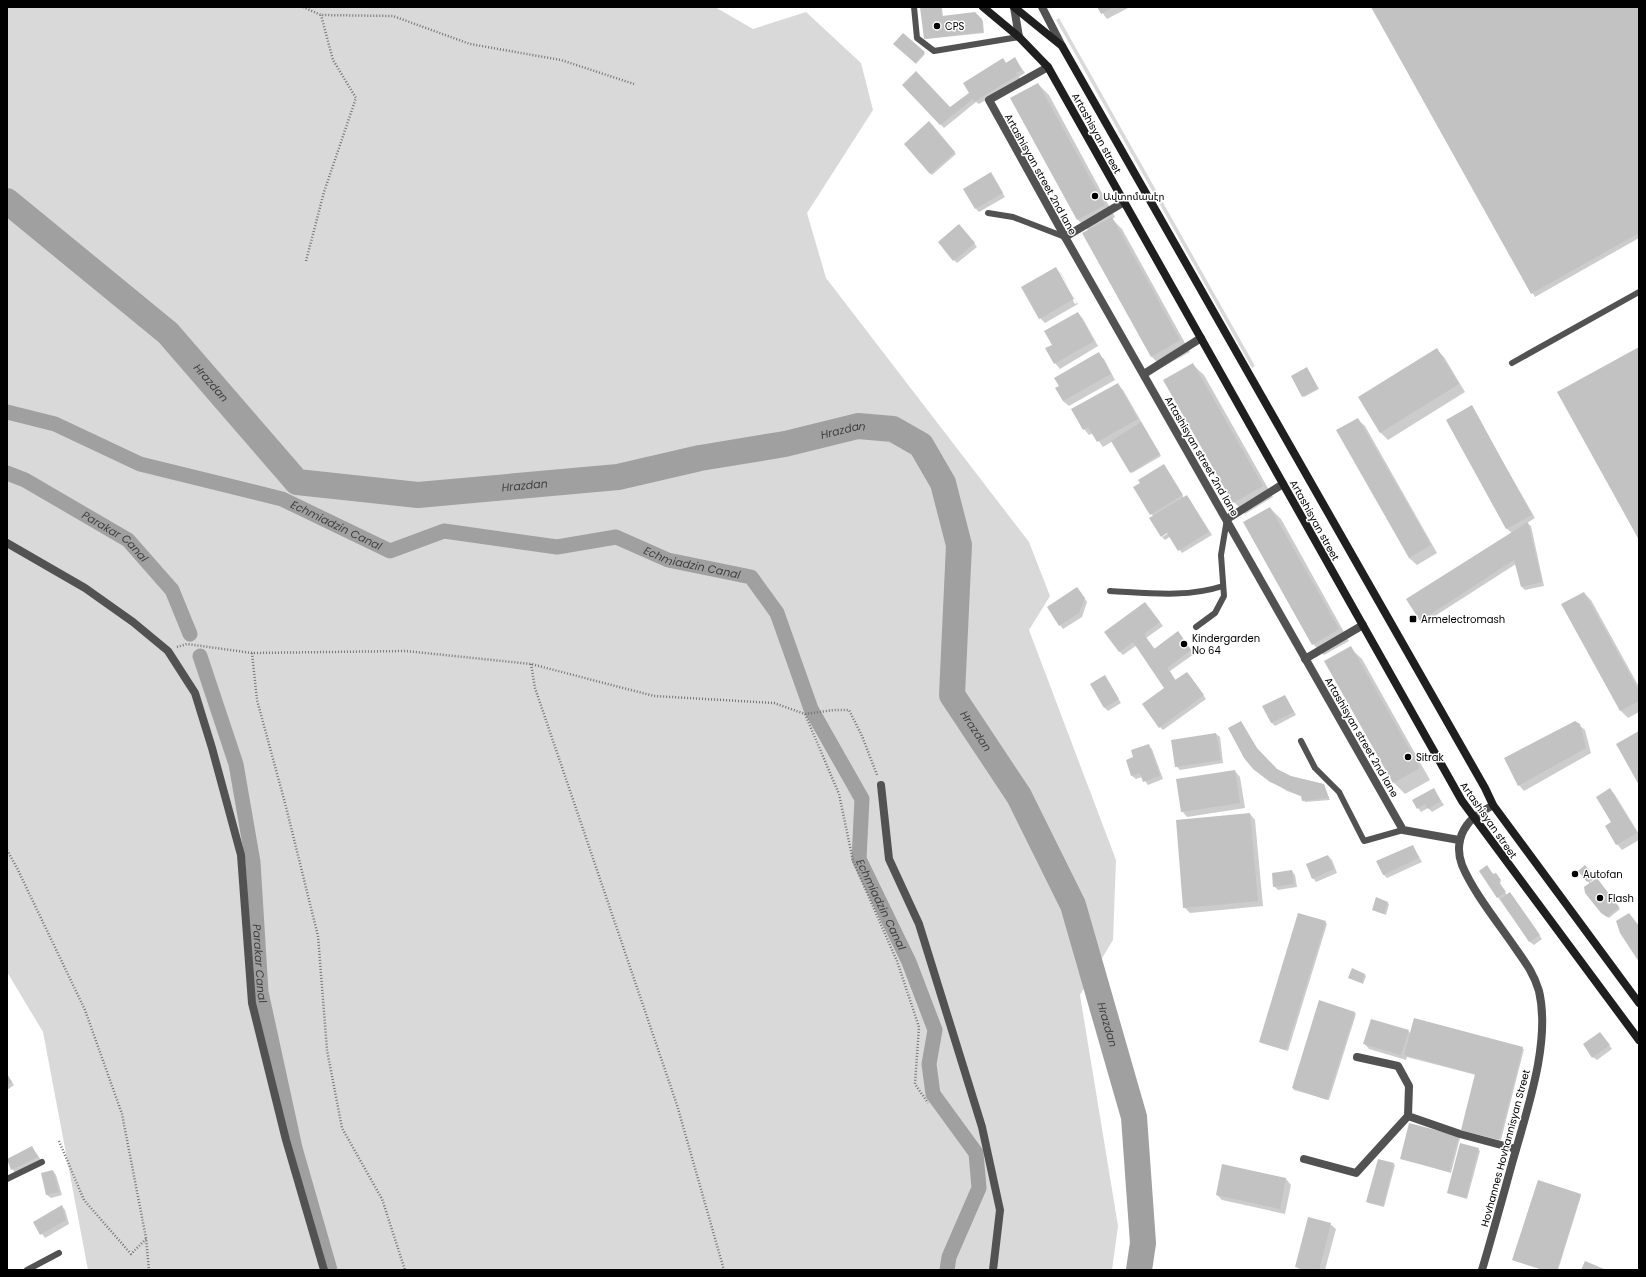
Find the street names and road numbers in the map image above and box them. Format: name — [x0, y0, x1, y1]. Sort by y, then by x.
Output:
street label: Artashisyan street — [1068, 90, 1125, 177]
street label: Artashisyan street 2nd lane — [1001, 111, 1080, 238]
street label: Artashisyan street 2nd lane — [1161, 393, 1242, 519]
street label: Artashisyan street — [1286, 477, 1343, 564]
street label: Artashisyan street 2nd lane — [1321, 674, 1402, 800]
street label: Artashisyan street — [1457, 779, 1521, 862]
street label: Hovhannes Hovhannisyan Street — [1477, 1067, 1534, 1228]

